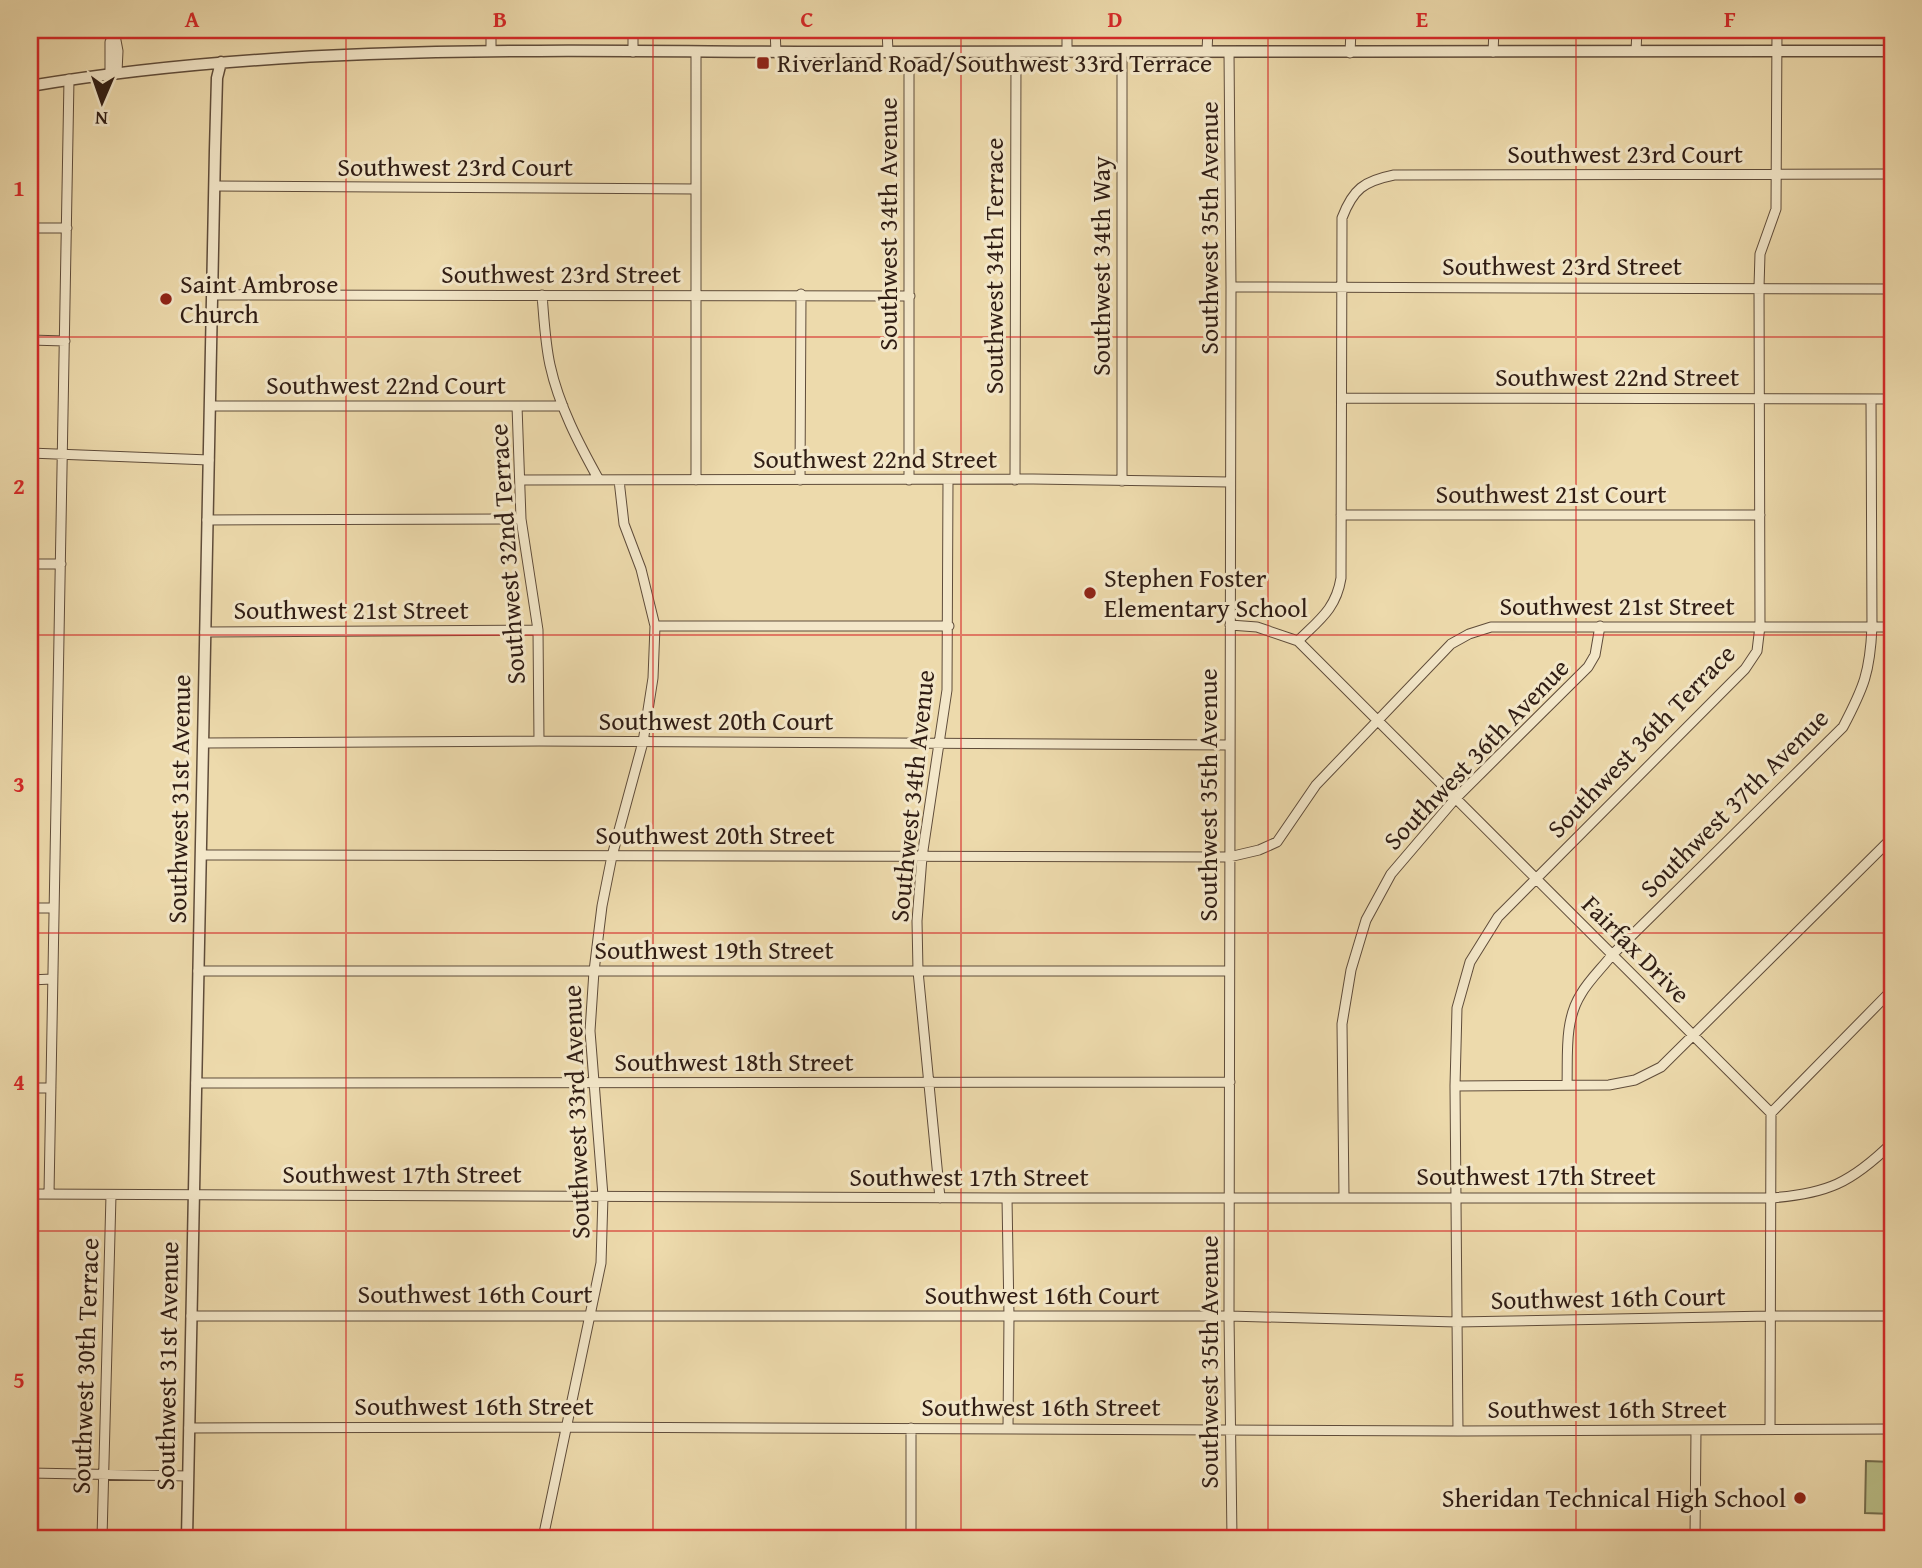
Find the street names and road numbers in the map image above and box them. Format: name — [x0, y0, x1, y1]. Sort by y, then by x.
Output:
street label: Southwest 34th Avenue — [868, 97, 907, 351]
street label: Southwest 35th Avenue — [1189, 101, 1228, 355]
street label: Southwest 23rd Court — [1507, 134, 1743, 173]
street label: Southwest 34th Terrace — [974, 138, 1013, 394]
street label: Southwest 23rd Court — [337, 147, 573, 186]
street label: Southwest 34th Way — [1081, 156, 1120, 376]
street label: Southwest 23rd Street — [1442, 246, 1682, 285]
street label: Southwest 23rd Street — [441, 254, 681, 293]
street label: Southwest 22nd Street — [1495, 357, 1739, 396]
street label: Southwest 22nd Court — [266, 365, 506, 404]
street label: Southwest 32nd Terrace — [478, 422, 535, 686]
street label: Southwest 22nd Street — [753, 439, 997, 478]
street label: Southwest 21st Court — [1436, 474, 1666, 513]
street label: Southwest 21st Street — [1499, 586, 1735, 625]
street label: Southwest 21st Street — [233, 590, 469, 629]
street label: Southwest 36th Terrace — [1537, 635, 1744, 847]
street label: Southwest 36th Avenue — [1374, 649, 1578, 858]
street label: Southwest 34th Avenue — [879, 668, 944, 924]
street label: Southwest 35th Avenue — [1188, 668, 1227, 922]
street label: Southwest 31st Avenue — [157, 674, 200, 924]
street label: Southwest 37th Avenue — [1630, 699, 1837, 906]
street label: Southwest 20th Court — [598, 701, 834, 740]
street label: Southwest 20th Street — [595, 815, 835, 854]
street label: Fairfax Drive — [1573, 885, 1700, 1012]
street label: Southwest 19th Street — [594, 930, 834, 969]
street label: Southwest 33rd Avenue — [552, 984, 599, 1240]
street label: Southwest 18th Street — [614, 1042, 854, 1081]
street label: Southwest 17th Street — [282, 1154, 522, 1193]
street label: Southwest 17th Street — [1416, 1156, 1656, 1195]
street label: Southwest 17th Street — [849, 1157, 1089, 1196]
street label: Southwest 35th Avenue — [1189, 1235, 1228, 1489]
street label: Southwest 30th Terrace — [61, 1237, 108, 1495]
street label: Southwest 31st Avenue — [145, 1241, 188, 1491]
street label: Southwest 16th Court — [357, 1274, 593, 1313]
street label: Southwest 16th Court — [924, 1275, 1160, 1314]
street label: Southwest 16th Court — [1490, 1276, 1726, 1319]
street label: Southwest 16th Street — [354, 1386, 594, 1425]
street label: Southwest 16th Street — [921, 1387, 1161, 1426]
street label: Southwest 16th Street — [1487, 1389, 1727, 1428]

